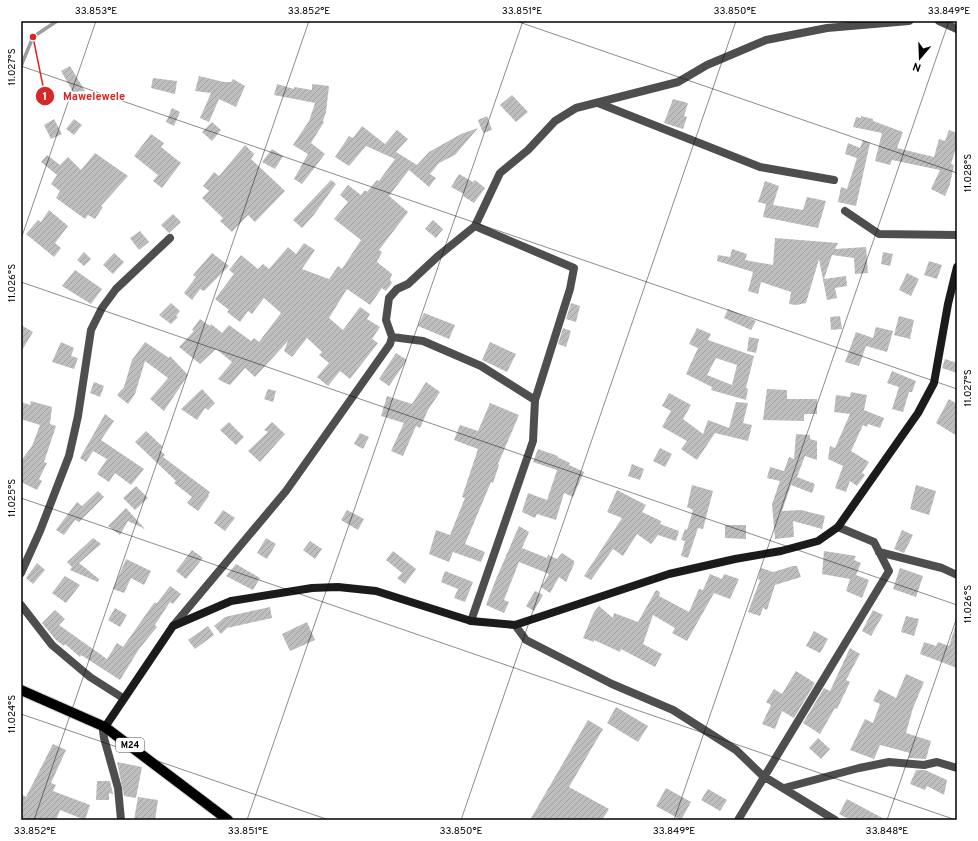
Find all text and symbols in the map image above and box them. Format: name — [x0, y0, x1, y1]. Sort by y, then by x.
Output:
text: 33.853°E — [75, 5, 117, 18]
text: 33.852°E — [288, 5, 330, 18]
text: 33.851°E — [502, 5, 542, 18]
text: 33.850°E — [713, 5, 757, 18]
text: 33.849°E — [928, 5, 970, 18]
north arrow — [900, 38, 940, 78]
text: 11.027°S — [6, 48, 19, 86]
text: N — [911, 59, 923, 74]
callout: Mawelewele — [35, 84, 133, 107]
text: 1 — [43, 89, 47, 105]
text: Mawelewele — [63, 90, 125, 104]
text: 11.028°S — [962, 154, 975, 192]
text: 11.026°S — [6, 264, 19, 302]
text: 11.027°S — [962, 369, 975, 407]
text: 11.025°S — [6, 479, 19, 517]
text: 11.026°S — [962, 585, 975, 623]
text: 11.024°S — [6, 695, 19, 733]
road number: M24 — [116, 738, 144, 752]
text: 33.852°E — [14, 825, 56, 838]
text: 33.851°E — [228, 825, 268, 838]
text: 33.850°E — [439, 825, 483, 838]
text: 33.849°E — [653, 825, 695, 838]
text: 33.848°E — [866, 825, 908, 838]

